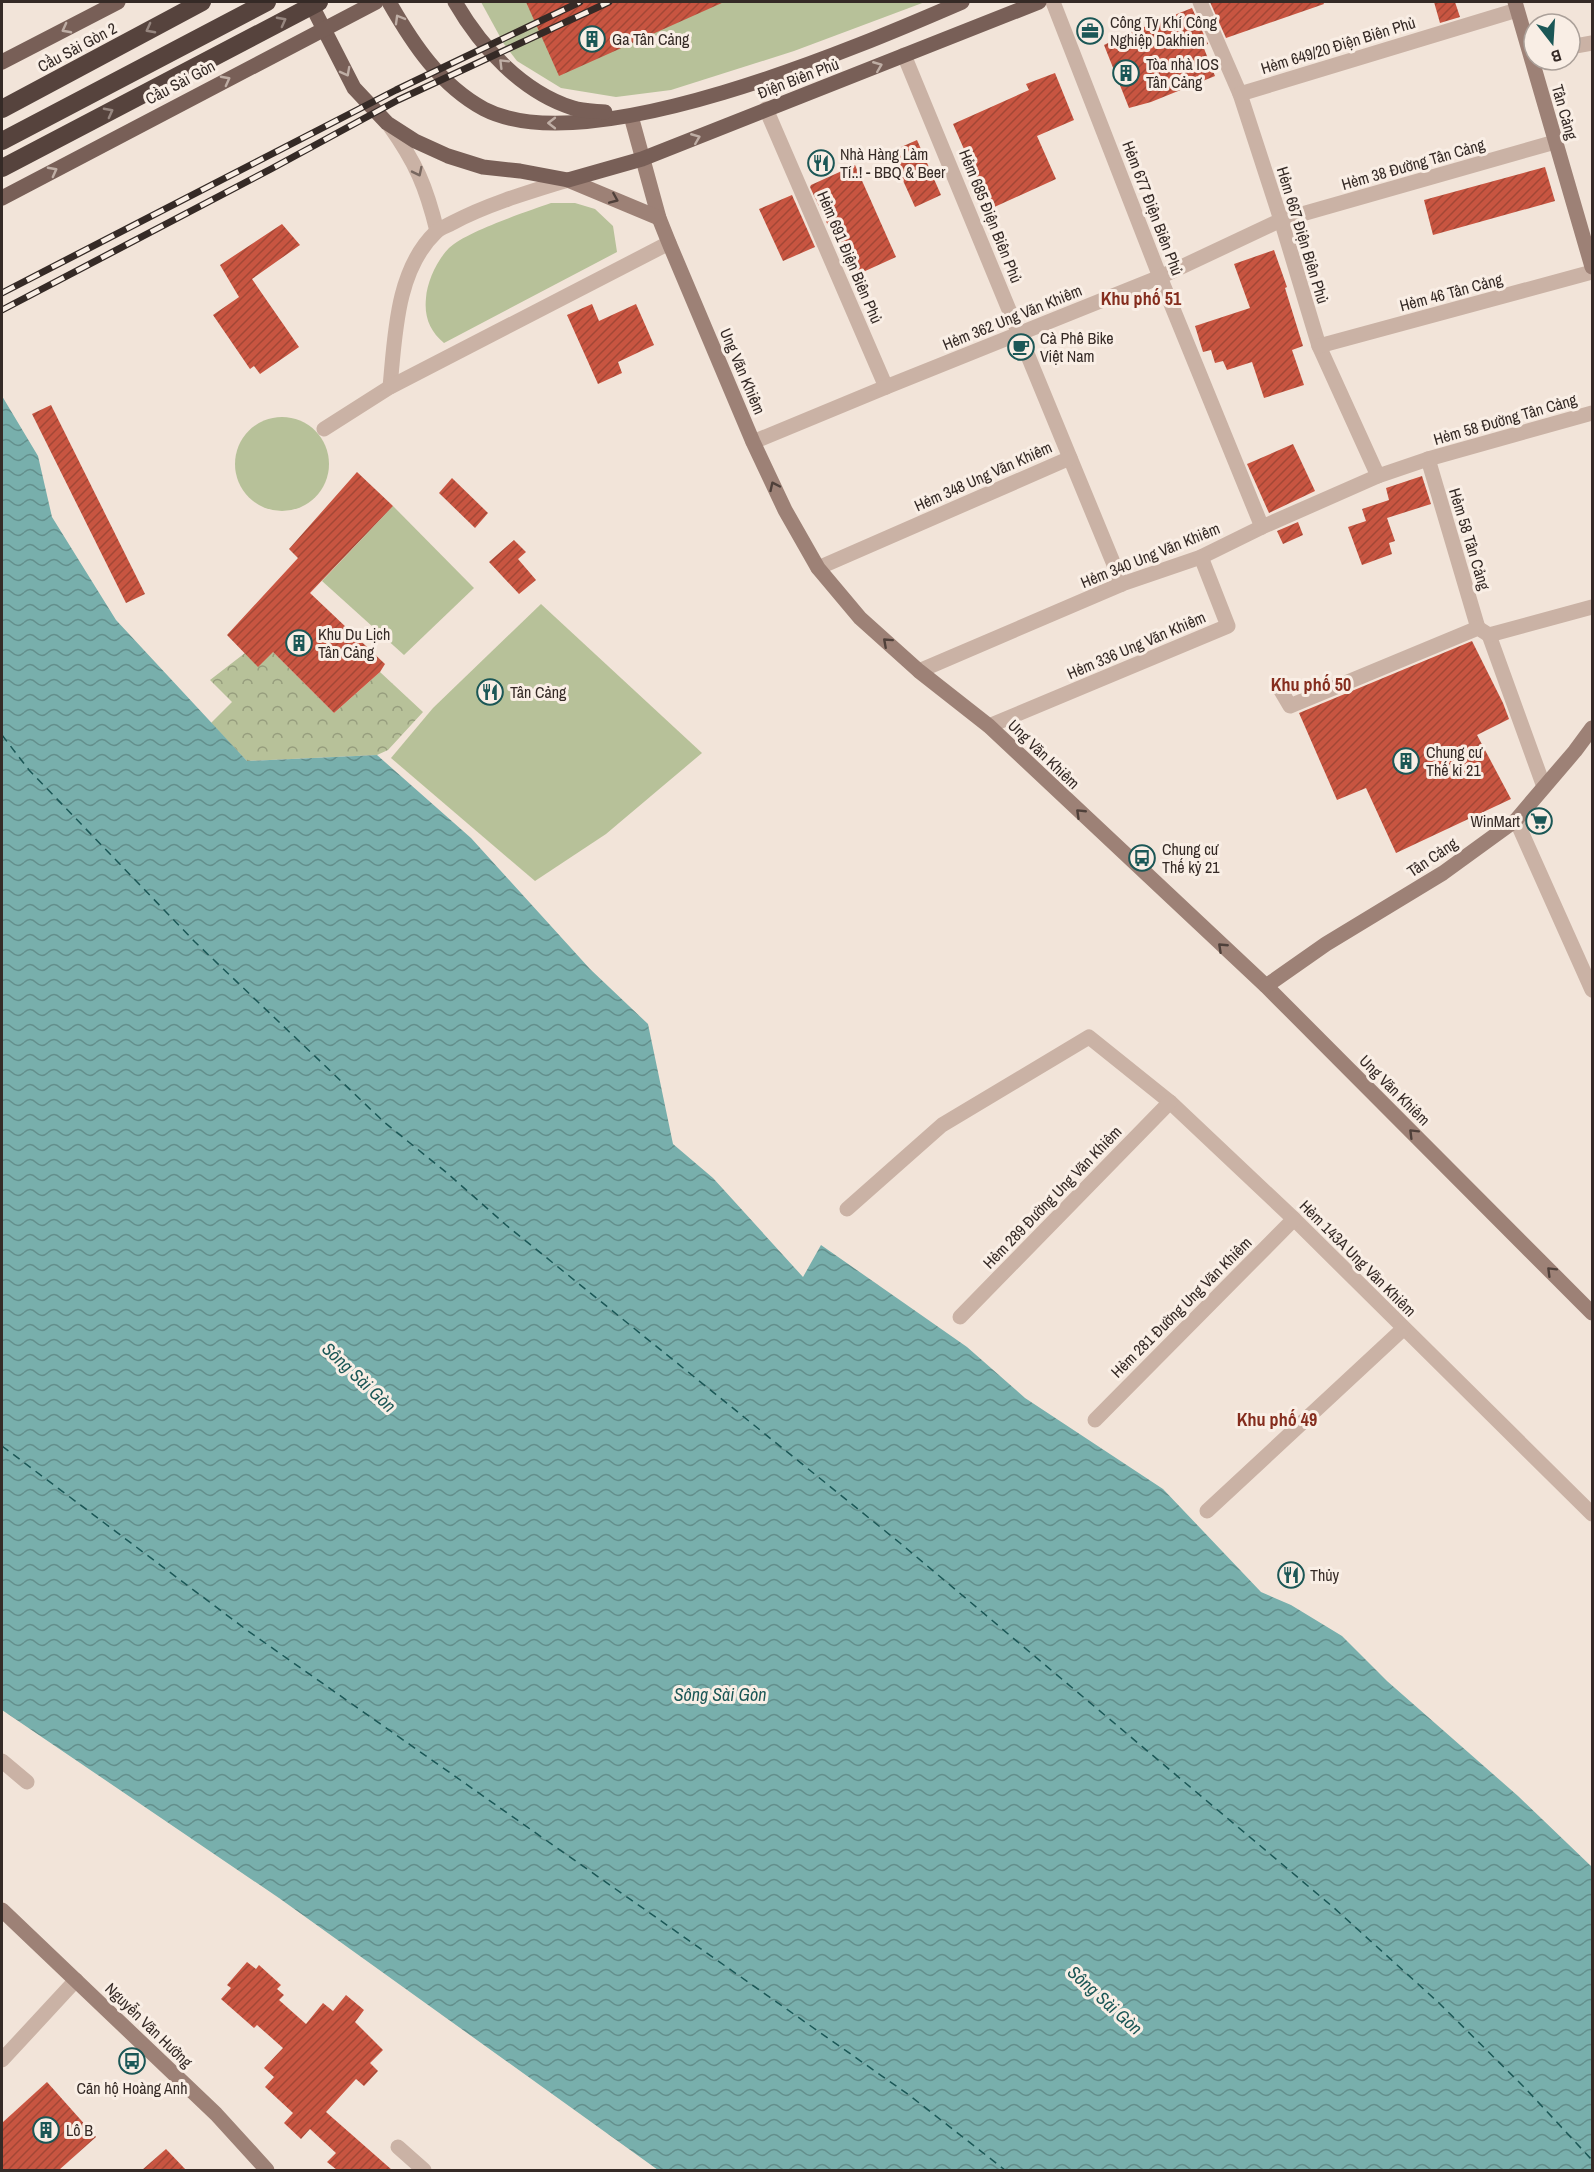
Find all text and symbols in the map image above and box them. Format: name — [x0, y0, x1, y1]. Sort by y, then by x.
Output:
place label: Công Ty Khí Công Nghiệp Dakhien — [1110, 11, 1218, 51]
street label: Hẻm 649/20 Điện Biên Phủ — [1258, 11, 1418, 79]
north arrow — [1522, 12, 1582, 72]
one-way arrow — [395, 15, 407, 25]
office icon: Công Ty Khí Công Nghiệp Dakhien — [1075, 16, 1105, 46]
street label: Cầu Sài Gòn 2 — [34, 17, 120, 77]
one-way arrow — [275, 17, 286, 28]
one-way arrow — [61, 21, 72, 33]
one-way arrow — [146, 22, 157, 33]
building icon: Ga Tân Cảng — [577, 24, 607, 54]
place label: Ga Tân Cảng — [612, 28, 690, 50]
text: B — [1549, 44, 1564, 68]
street label: Điện Biên Phủ — [754, 52, 842, 104]
place label: Tòa nhà IOS Tân Cảng — [1146, 53, 1219, 93]
street label: Cầu Sài Gòn — [141, 54, 219, 110]
building icon: Tòa nhà IOS Tân Cảng — [1111, 58, 1141, 88]
one-way arrow — [500, 60, 511, 71]
one-way arrow — [871, 61, 882, 73]
one-way arrow — [339, 66, 350, 77]
one-way arrow — [220, 76, 230, 87]
street label: Tân Cảng — [1547, 82, 1584, 143]
one-way arrow — [103, 107, 114, 119]
one-way arrow — [548, 117, 557, 129]
one-way arrow — [690, 132, 701, 145]
street label: Hẻm 38 Đường Tân Cảng — [1339, 133, 1488, 195]
street label: Hẻm 677 Điện Biên Phủ — [1117, 138, 1189, 278]
place label: Nhà Hàng Làm Tí..! - BBQ & Beer — [840, 143, 946, 183]
street label: Hẻm 685 Điện Biên Phủ — [954, 146, 1028, 286]
restaurant icon: Nhà Hàng Làm Tí..! - BBQ & Beer — [806, 148, 836, 178]
street label: Hẻm 667 Điện Biên Phủ — [1272, 164, 1334, 306]
one-way arrow — [411, 166, 423, 177]
one-way arrow — [47, 167, 58, 178]
street label: Hẻm 691 Điện Biên Phủ — [812, 187, 888, 327]
one-way arrow — [607, 192, 618, 204]
street label: Hẻm 46 Tân Cảng — [1397, 268, 1506, 316]
street label: Hẻm 362 Ung Văn Khiêm — [939, 279, 1085, 355]
district label: Khu phố 51 — [1101, 286, 1182, 311]
street label: Ung Văn Khiêm — [715, 325, 771, 417]
place label: Cà Phê Bike Việt Nam — [1040, 327, 1114, 367]
cafe icon: Cà Phê Bike Việt Nam — [1006, 332, 1036, 362]
street label: Hẻm 58 Đường Tân Cảng — [1431, 388, 1580, 450]
street label: Hẻm 348 Ung Văn Khiêm — [911, 436, 1055, 516]
one-way arrow — [769, 482, 781, 493]
street label: Hẻm 58 Tân Cảng — [1444, 485, 1496, 593]
street label: Hẻm 340 Ung Văn Khiêm — [1077, 517, 1223, 593]
street label: Hẻm 336 Ung Văn Khiêm — [1063, 606, 1209, 684]
place label: Khu Du Lịch Tân Cảng — [318, 623, 390, 663]
building icon: Khu Du Lịch Tân Cảng — [284, 628, 314, 658]
one-way arrow — [884, 639, 895, 650]
district label: Khu phố 50 — [1271, 672, 1351, 697]
restaurant icon: Tân Cảng — [475, 677, 505, 707]
place label: Tân Cảng — [510, 681, 567, 703]
street label: Ung Văn Khiêm — [1003, 714, 1085, 794]
place label: Chung cư Thế kỉ 21 — [1426, 741, 1483, 781]
building icon: Chung cư Thế kỉ 21 — [1391, 746, 1421, 776]
supermarket icon: WinMart — [1524, 806, 1554, 836]
one-way arrow — [1077, 810, 1088, 821]
place label: WinMart — [1470, 810, 1520, 832]
street label: Tân Cảng — [1402, 832, 1462, 882]
place label: Chung cư Thế kỷ 21 — [1162, 838, 1220, 878]
bus stop icon: Chung cư Thế kỷ 21 — [1127, 843, 1157, 873]
one-way arrow — [1219, 943, 1229, 954]
street label: Ung Văn Khiêm — [1355, 1050, 1435, 1130]
street label: Hẻm 289 Đường Ung Văn Khiêm — [978, 1121, 1126, 1273]
one-way arrow — [1410, 1130, 1421, 1141]
street label: Hẻm 143A Ung Văn Khiêm — [1295, 1195, 1421, 1321]
street label: Hẻm 281 Đường Ung Văn Khiêm — [1106, 1232, 1256, 1382]
one-way arrow — [1548, 1268, 1559, 1279]
water label: Sông Sài Gòn — [317, 1336, 401, 1418]
district label: Khu phố 49 — [1237, 1407, 1317, 1432]
restaurant icon: Thủy — [1276, 1560, 1306, 1590]
place label: Thủy — [1310, 1564, 1340, 1586]
water label: Sông Sài Gòn — [674, 1682, 766, 1707]
water label: Sông Sài Gòn — [1062, 1960, 1148, 2040]
street label: Nguyễn Văn Hưởng — [101, 1978, 198, 2073]
bus stop icon: Căn hộ Hoàng Anh — [117, 2046, 147, 2076]
place label: Căn hộ Hoàng Anh — [77, 2077, 187, 2099]
building icon: Lô B — [31, 2115, 61, 2145]
place label: Lô B — [66, 2119, 93, 2141]

